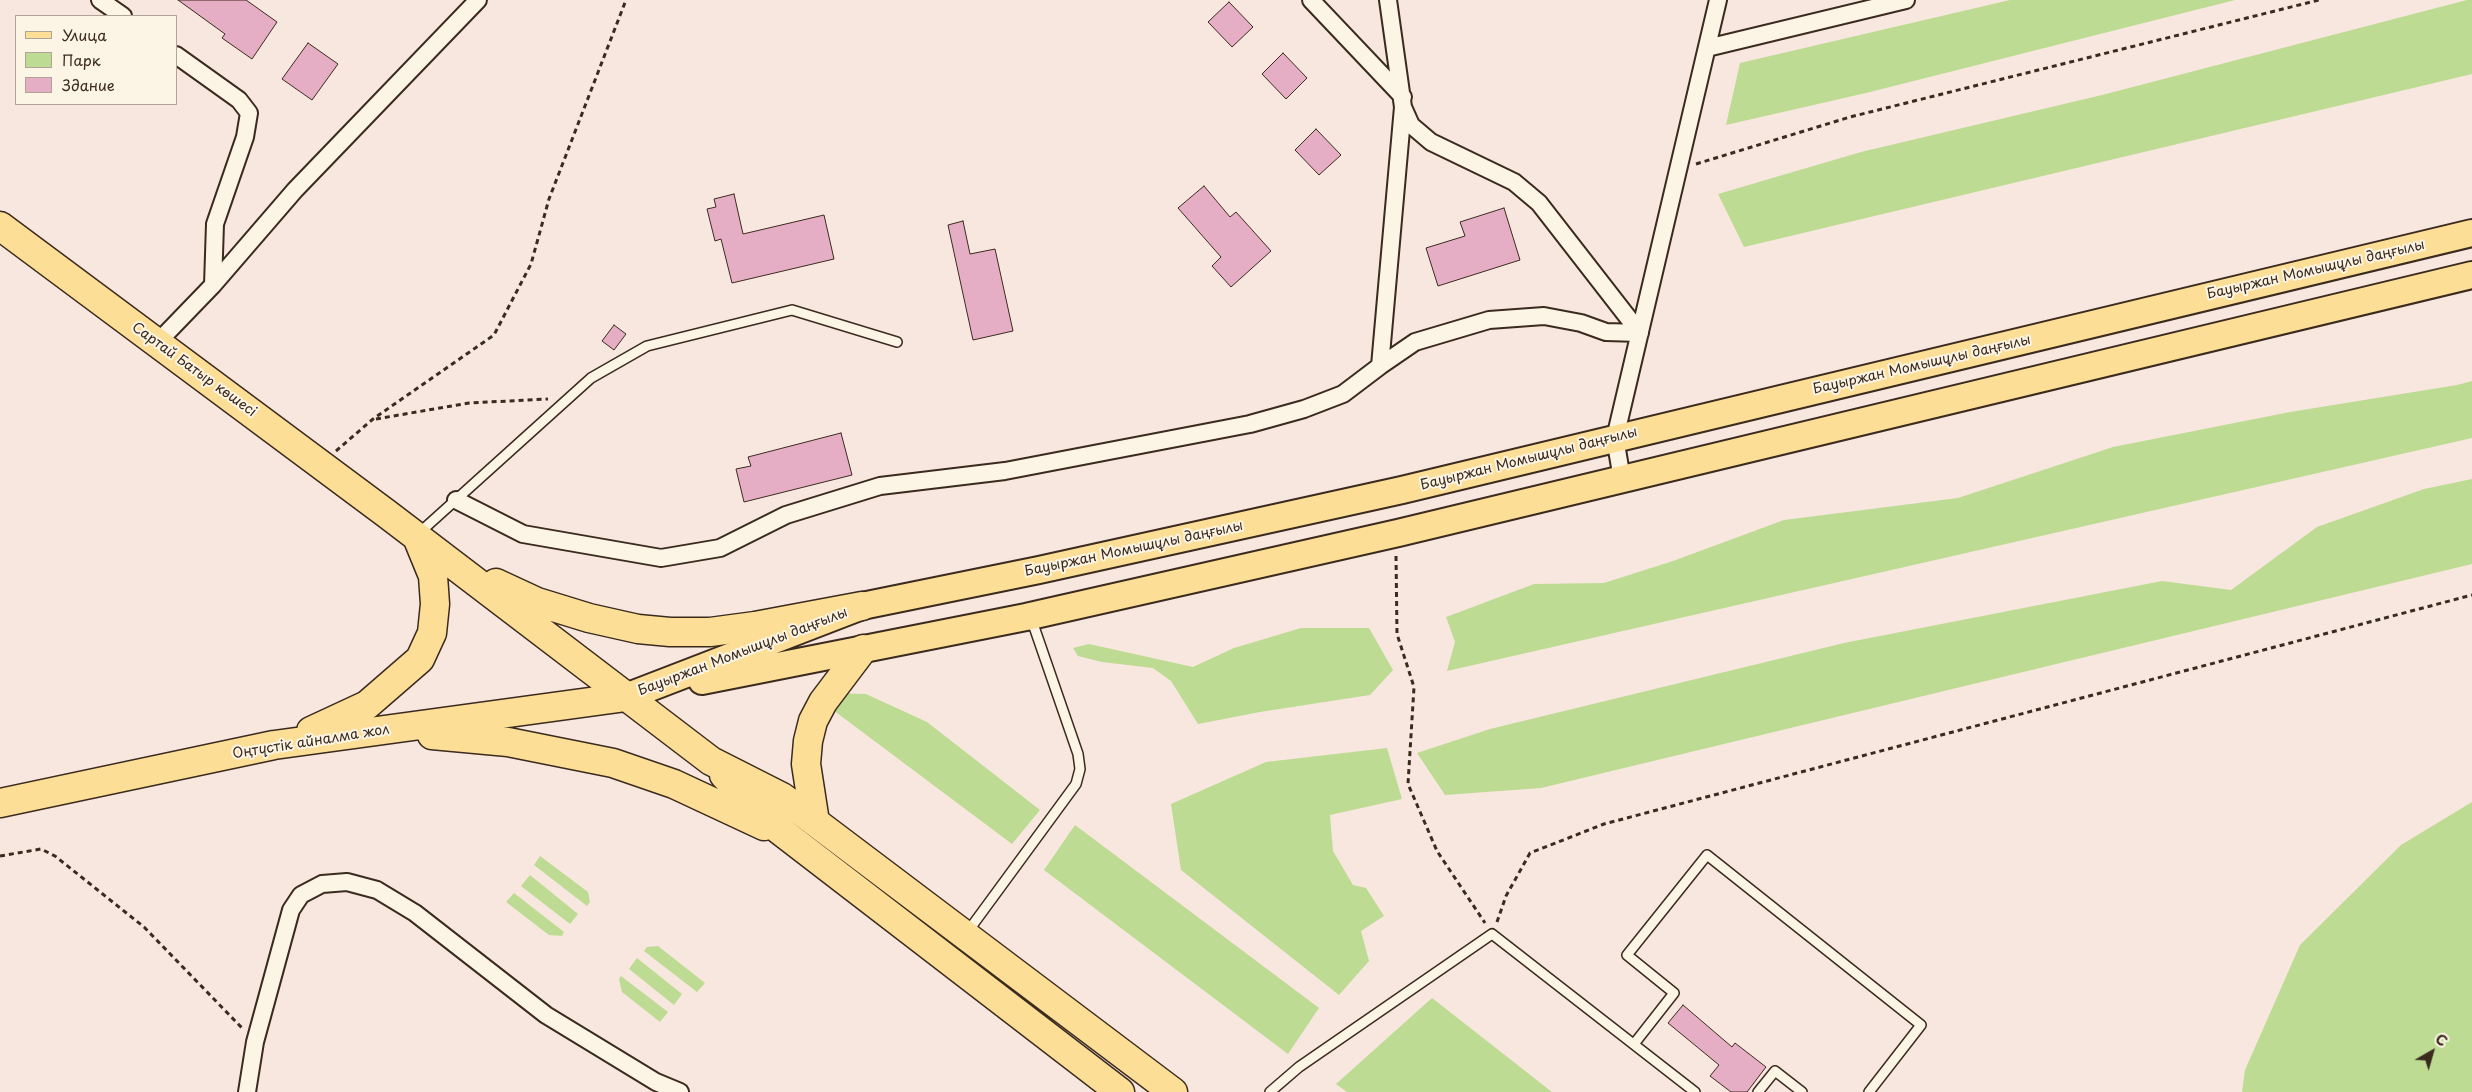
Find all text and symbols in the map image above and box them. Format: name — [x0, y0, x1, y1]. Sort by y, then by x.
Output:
legend — [15, 15, 178, 105]
text: Улица — [62, 23, 107, 46]
text: Парк — [62, 48, 101, 71]
text: Здание — [62, 73, 115, 96]
street label: Бауыржан Момышұлы даңғылы — [2206, 237, 2426, 303]
street label: Сартай Батыр көшесі — [128, 319, 260, 421]
street label: Бауыржан Момышұлы даңғылы — [1812, 332, 2032, 398]
street label: Бауыржан Момышұлы даңғылы — [1419, 424, 1639, 494]
street label: Бауыржан Момышұлы даңғылы — [1023, 518, 1245, 580]
street label: Бауыржан Момышұлы даңғылы — [636, 604, 850, 700]
street label: Оңтүстік айналма жол — [231, 721, 391, 763]
north arrow — [2407, 1027, 2457, 1077]
text: С — [2431, 1028, 2452, 1051]

